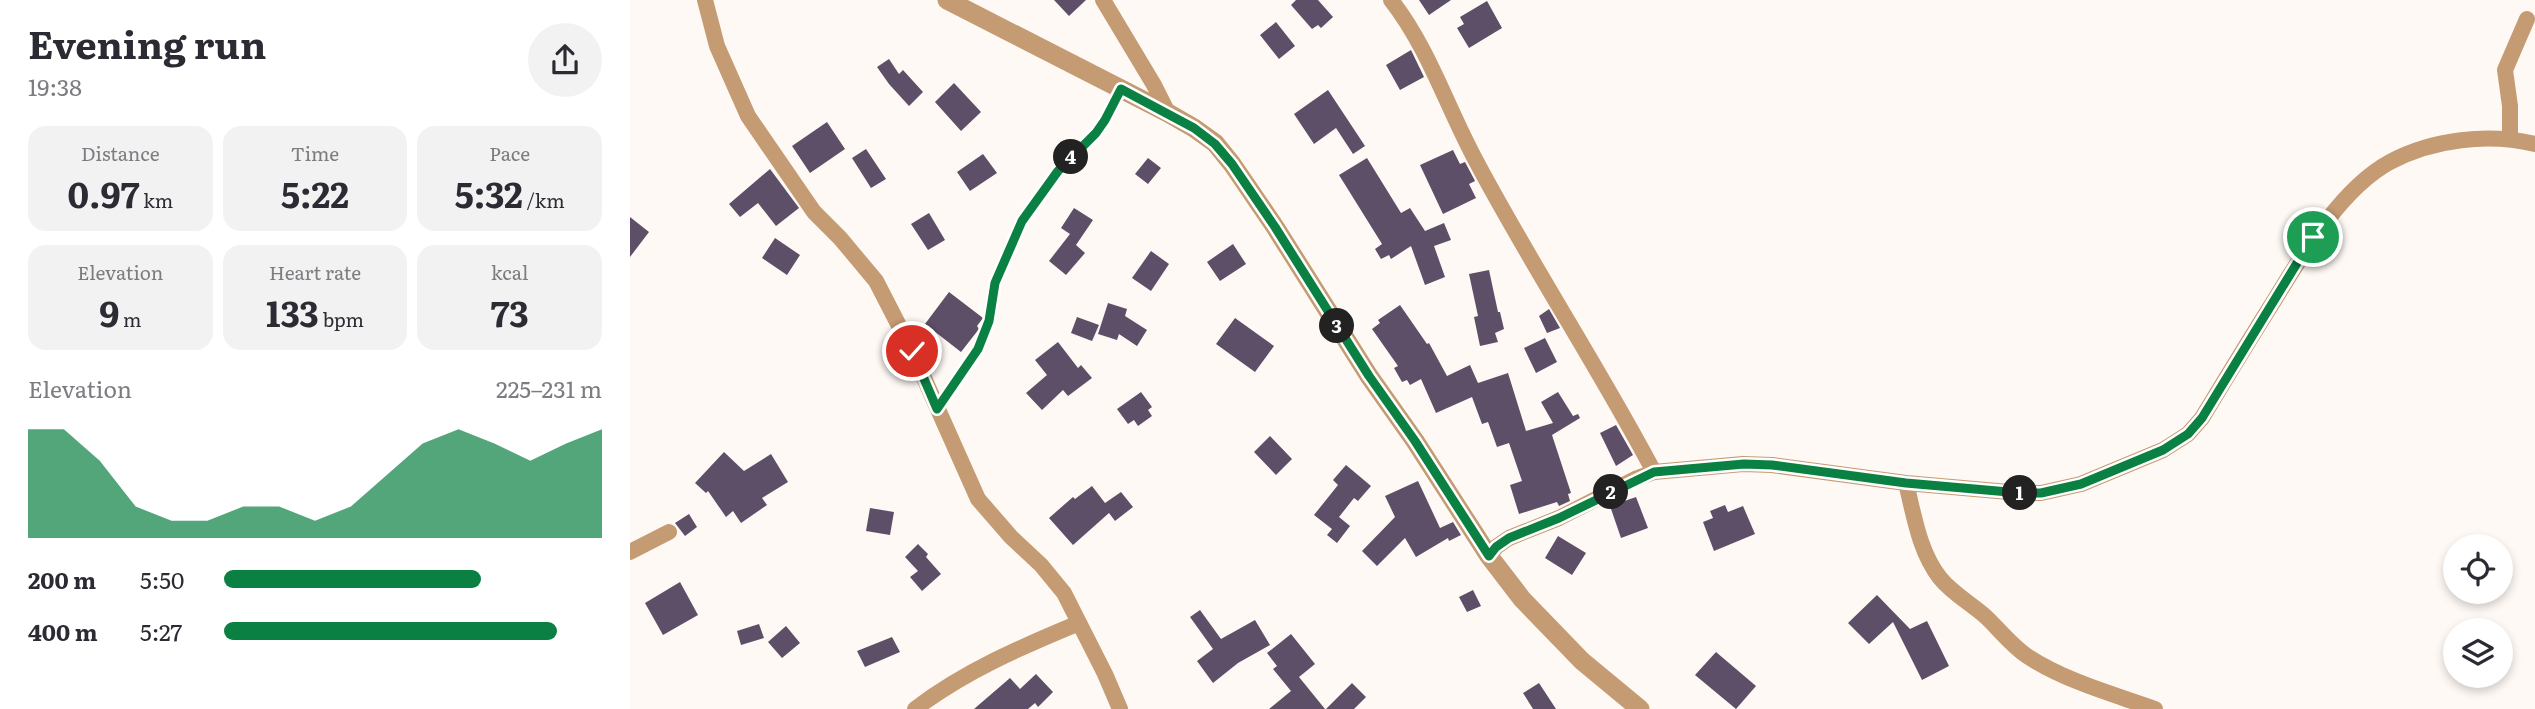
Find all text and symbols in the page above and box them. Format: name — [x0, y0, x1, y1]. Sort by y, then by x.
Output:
text: Evening run — [28, 14, 266, 71]
button: share — [528, 23, 602, 97]
text: 19:38 — [28, 69, 82, 103]
text: Distance — [81, 139, 160, 167]
text: Time — [291, 139, 339, 167]
text: Pace — [489, 139, 530, 167]
pin: 4 — [1054, 140, 1088, 174]
text: 4 — [1065, 142, 1076, 170]
text: 0.97 — [68, 167, 139, 219]
text: 5:22 — [281, 167, 349, 219]
text: 5:32 — [455, 167, 523, 219]
text: km — [139, 186, 173, 214]
text: /km — [523, 186, 565, 214]
pin — [2283, 207, 2343, 267]
icon: arrive — [2294, 218, 2332, 256]
text: Elevation — [77, 258, 163, 286]
text: Heart rate — [269, 258, 361, 286]
text: kcal — [491, 258, 528, 286]
text: 9 — [99, 286, 119, 338]
text: 133 — [266, 286, 319, 338]
text: 73 — [490, 286, 529, 338]
text: m — [119, 305, 142, 333]
text: bpm — [319, 305, 364, 333]
pin: 3 — [1320, 308, 1354, 344]
text: 3 — [1331, 311, 1342, 339]
pin — [882, 321, 942, 381]
icon: check — [893, 332, 931, 370]
text: Elevation — [28, 371, 132, 405]
text: 225–231 m — [496, 371, 602, 405]
pin: 2 — [1594, 475, 1628, 510]
pin: 1 — [2002, 476, 2038, 510]
text: 2 — [1605, 477, 1616, 505]
text: 1 — [2016, 478, 2023, 506]
map controls — [2443, 534, 2513, 688]
button: locate — [2443, 534, 2513, 604]
text: 200 m — [28, 562, 96, 596]
text: 5:50 — [140, 562, 184, 596]
text: 400 m — [28, 614, 98, 648]
text: 5:27 — [140, 614, 182, 648]
button: layers — [2443, 618, 2513, 688]

